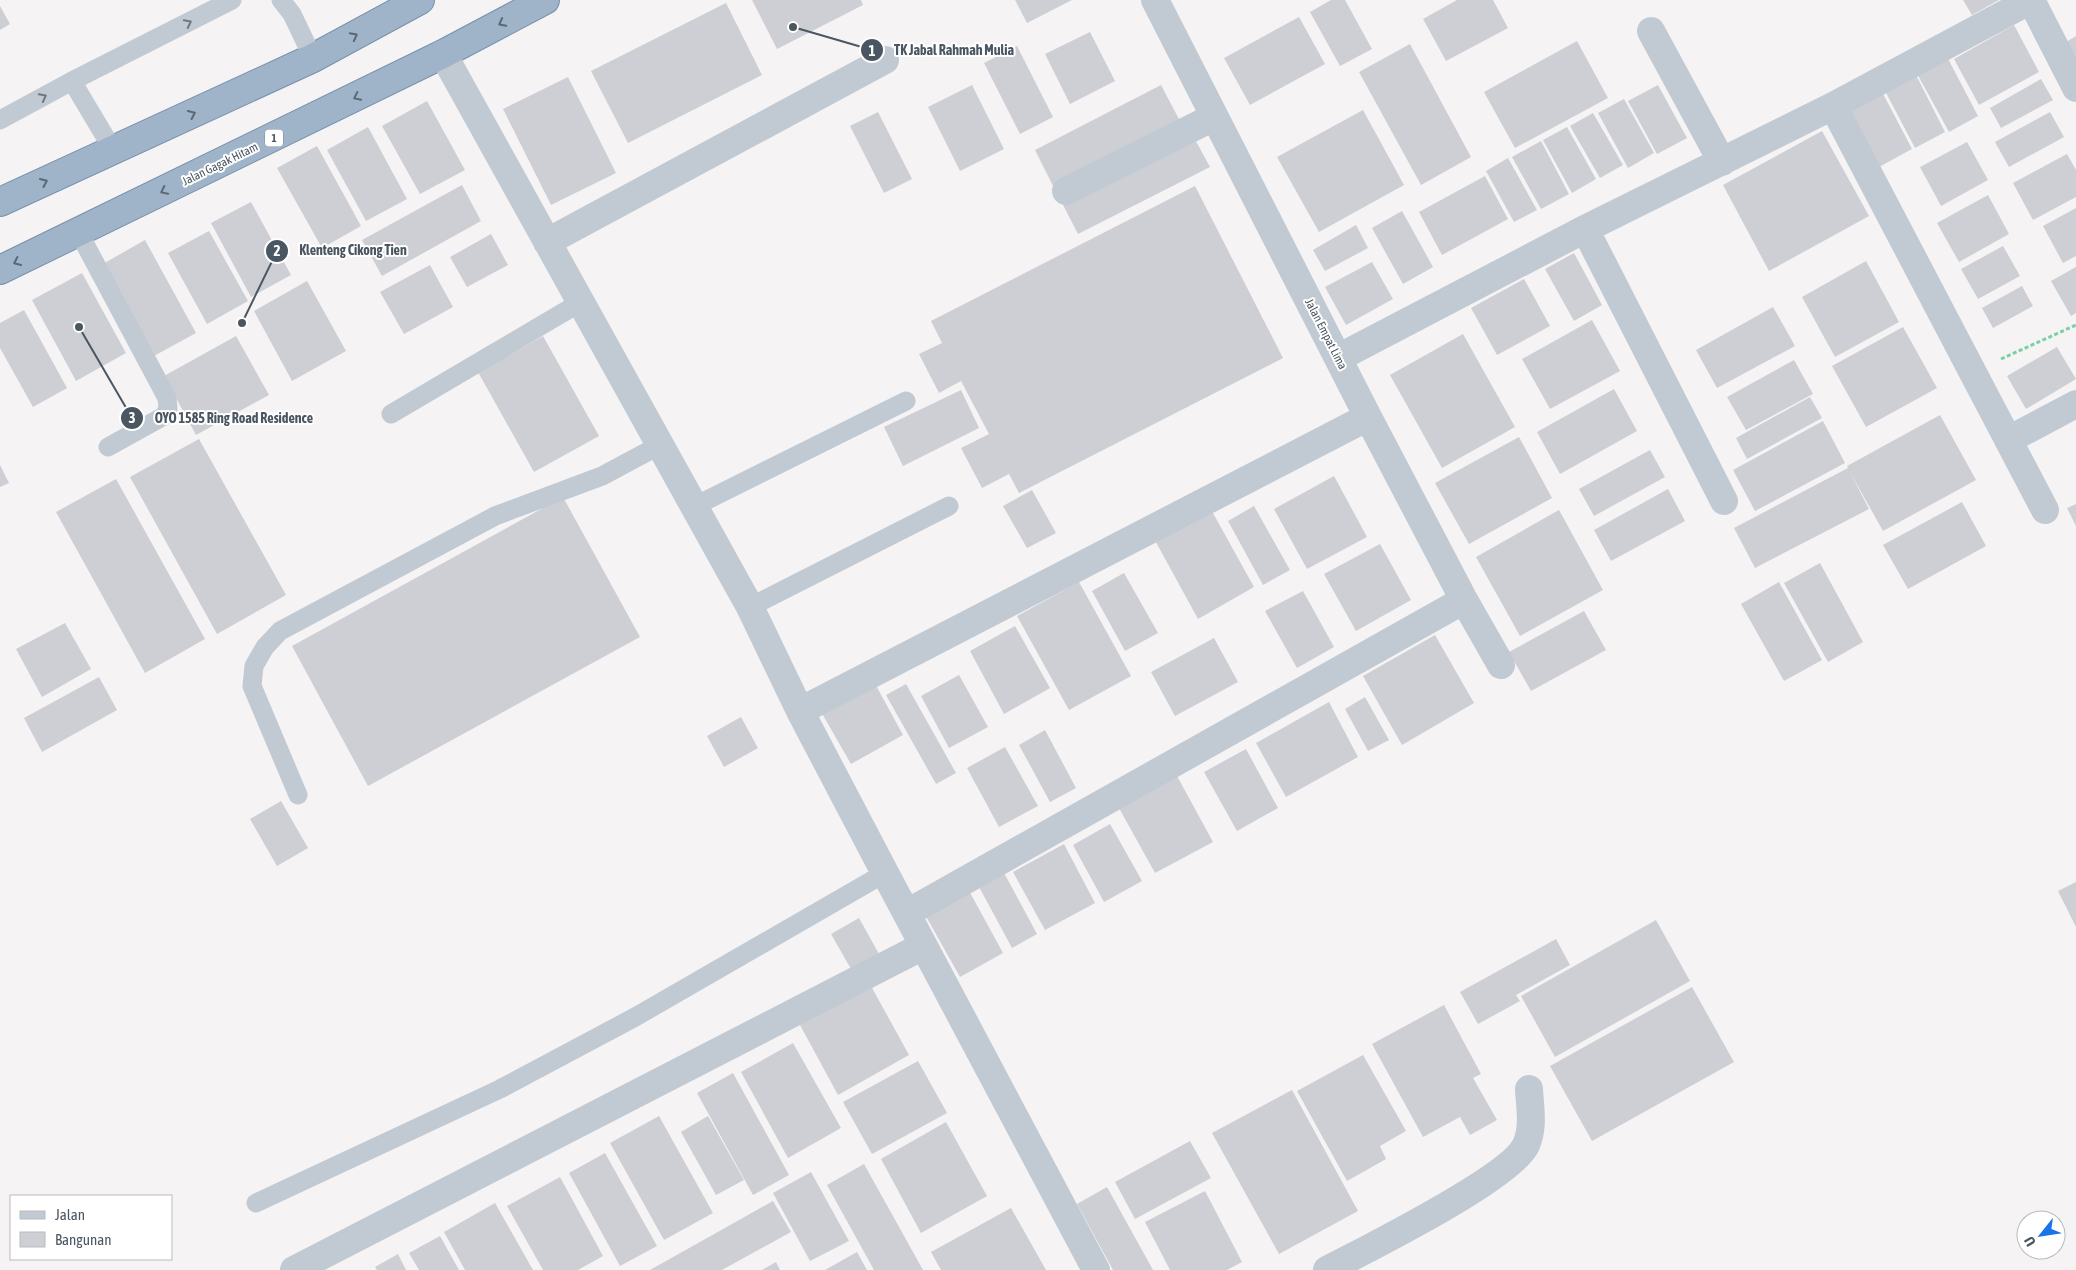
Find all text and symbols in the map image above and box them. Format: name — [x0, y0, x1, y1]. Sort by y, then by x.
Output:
one-way arrow — [498, 17, 507, 27]
one-way arrow — [182, 19, 191, 29]
one-way arrow — [349, 32, 358, 42]
callout: TK Jabal Rahmah Mulia — [859, 36, 1024, 65]
text: 1 — [868, 42, 876, 59]
text: TK Jabal Rahmah Mulia — [894, 42, 1014, 58]
one-way arrow — [353, 91, 362, 101]
one-way arrow — [38, 93, 47, 103]
one-way arrow — [187, 110, 196, 120]
road number: 1 — [265, 130, 283, 146]
street label: Jalan Gagak Hitam — [180, 140, 260, 188]
one-way arrow — [39, 177, 48, 188]
one-way arrow — [160, 185, 169, 196]
callout: Klenteng Cikong Tien — [264, 236, 417, 265]
text: 2 — [273, 242, 281, 259]
text: Klenteng Cikong Tien — [299, 242, 407, 258]
one-way arrow — [14, 256, 23, 266]
street label: Jalan Empat Lima — [1302, 296, 1350, 372]
callout: OYO 1585 Ring Road Residence — [120, 403, 323, 432]
text: 3 — [128, 409, 136, 426]
text: OYO 1585 Ring Road Residence — [155, 410, 313, 426]
legend — [10, 1195, 172, 1260]
text: Jalan — [55, 1206, 85, 1223]
north arrow — [2016, 1210, 2066, 1260]
text: Bangunan — [55, 1231, 112, 1248]
text: U — [2021, 1234, 2039, 1249]

